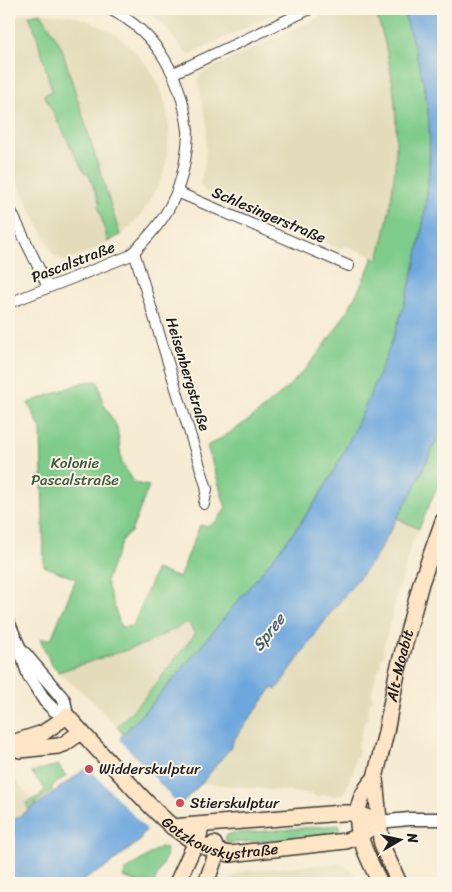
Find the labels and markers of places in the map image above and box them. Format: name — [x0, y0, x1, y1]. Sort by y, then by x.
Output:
place label: Widderskulptur — [99, 756, 201, 782]
marker: Widderskulptur — [83, 763, 95, 775]
place label: Stierskulptur — [190, 790, 280, 816]
marker: Stierskulptur — [174, 797, 186, 809]

